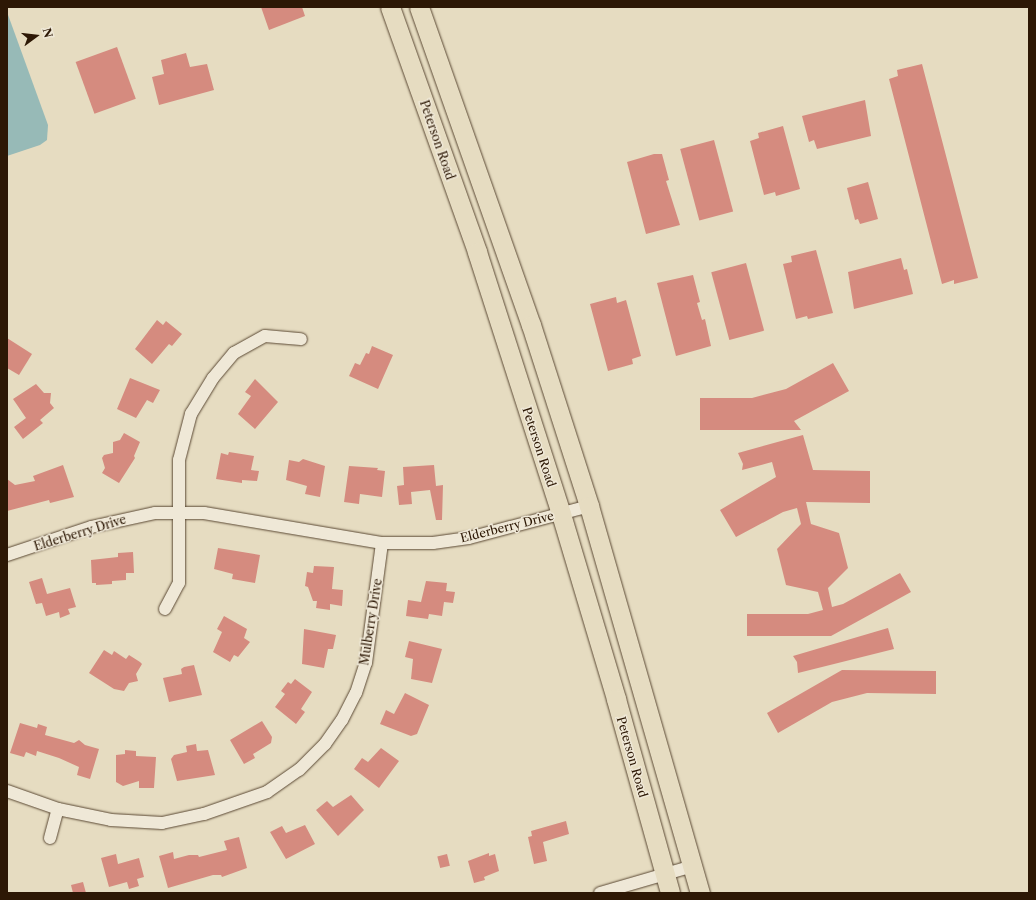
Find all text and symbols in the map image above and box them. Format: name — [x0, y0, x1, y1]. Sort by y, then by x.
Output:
north arrow — [16, 16, 56, 56]
text: N — [40, 26, 56, 39]
street label: Peterson Road — [417, 98, 457, 182]
street label: Peterson Road — [519, 405, 559, 489]
street label: Elderberry Drive — [459, 508, 555, 546]
street label: Elderberry Drive — [32, 512, 128, 554]
street label: Mulberry Drive — [357, 577, 385, 667]
street label: Peterson Road — [614, 715, 650, 799]

